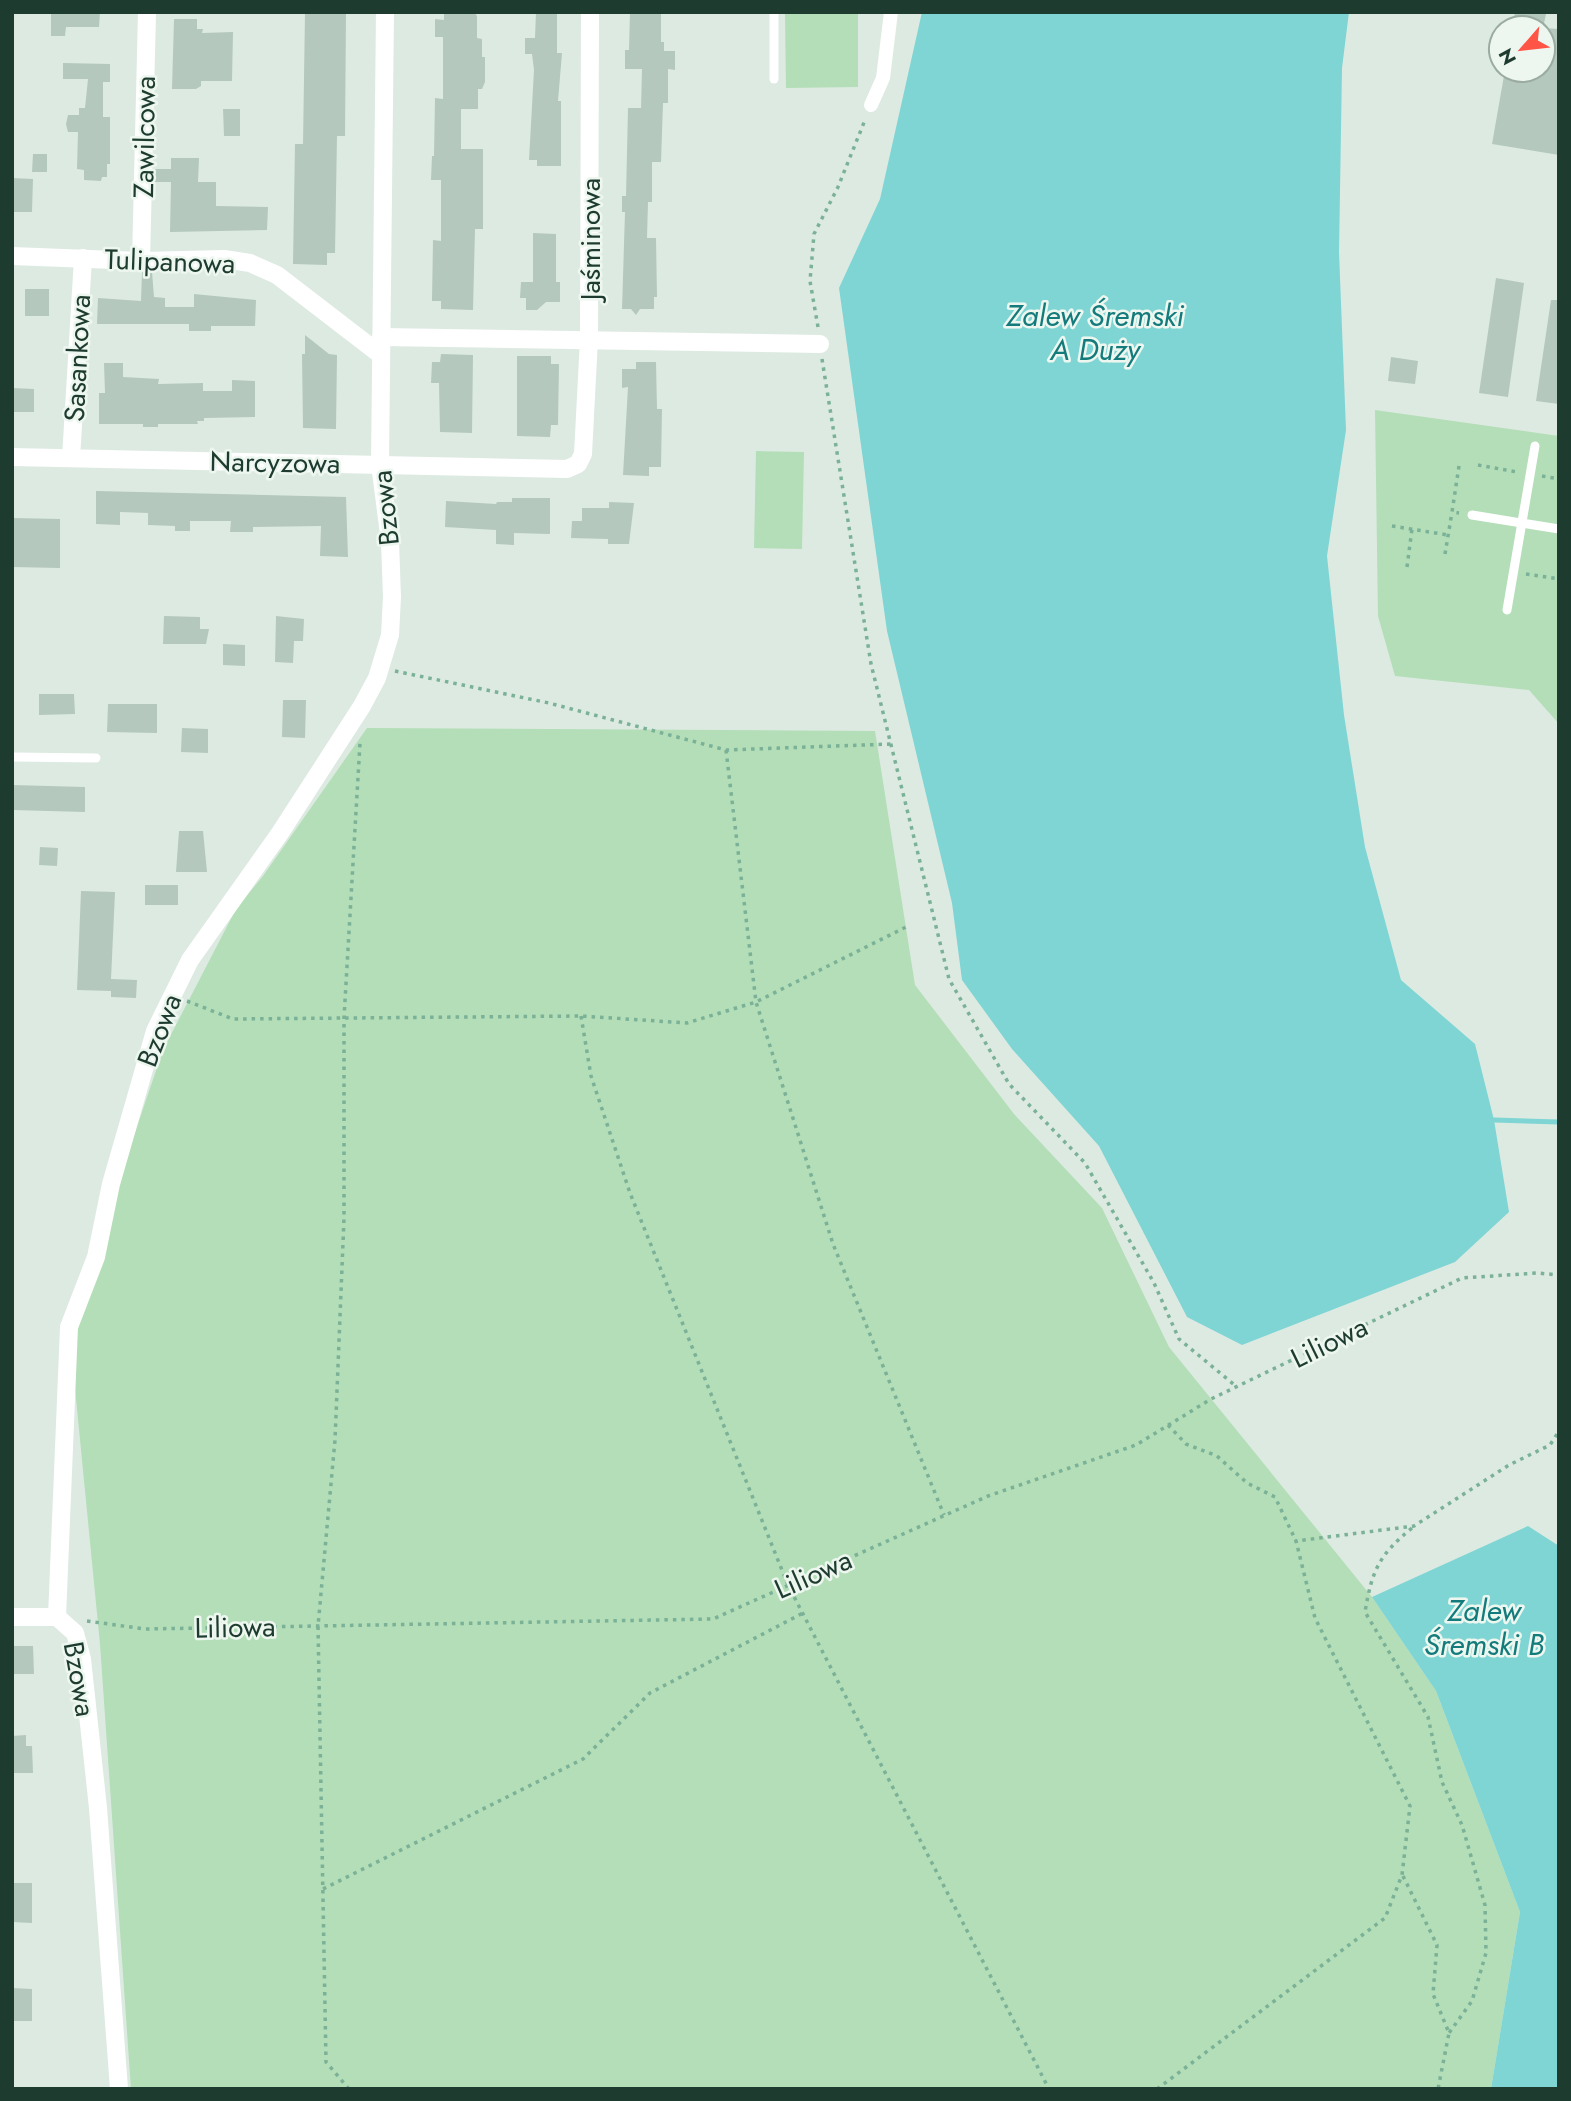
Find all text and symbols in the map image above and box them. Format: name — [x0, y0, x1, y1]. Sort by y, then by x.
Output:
north arrow — [1487, 14, 1557, 84]
text: N — [1492, 44, 1523, 70]
street label: Zawilcowa — [123, 76, 166, 198]
street label: Jaśminowa — [570, 178, 611, 304]
street label: Tulipanowa — [104, 239, 236, 284]
street label: Sasankowa — [54, 293, 101, 423]
water label: Zalew Śremski A Duży — [1005, 294, 1184, 371]
street label: Narcyzowa — [209, 441, 341, 484]
street label: Bzowa — [361, 468, 410, 548]
street label: Bzowa — [127, 988, 192, 1073]
street label: Liliowa — [1284, 1306, 1375, 1379]
street label: Liliowa — [768, 1539, 859, 1610]
water label: Zalew Śremski B — [1424, 1589, 1544, 1666]
street label: Liliowa — [194, 1606, 276, 1649]
street label: Bzowa — [53, 1638, 106, 1720]

